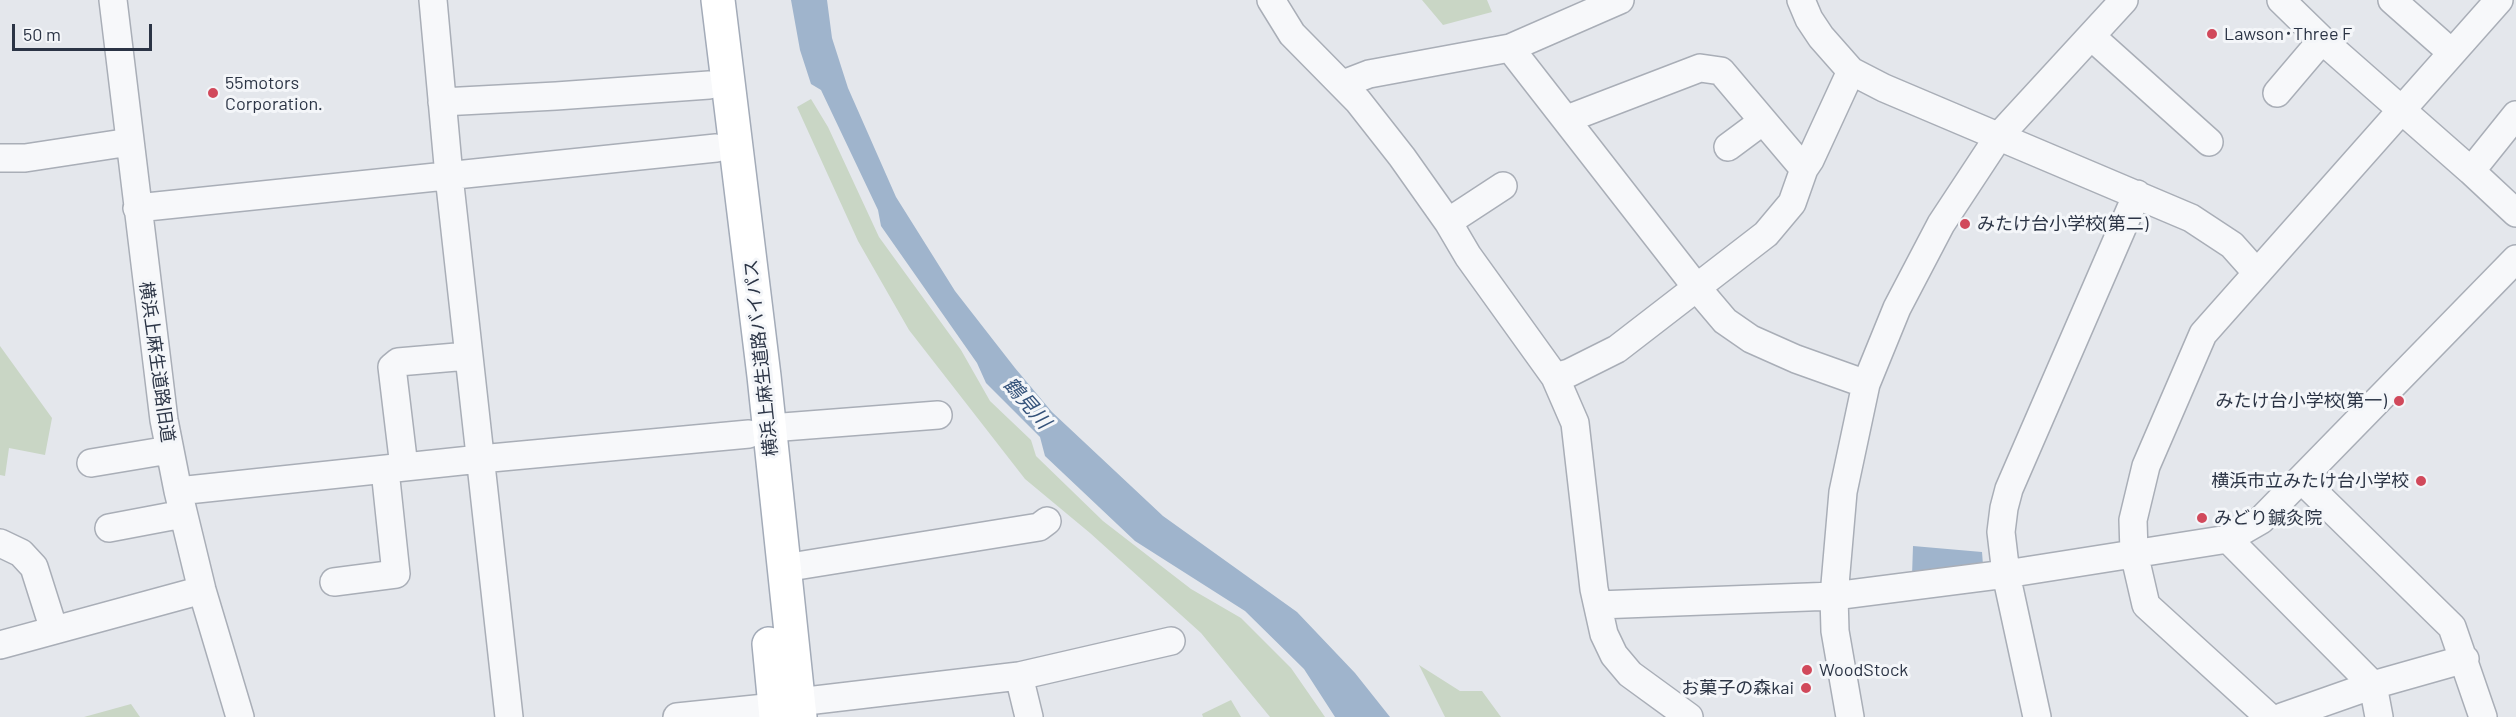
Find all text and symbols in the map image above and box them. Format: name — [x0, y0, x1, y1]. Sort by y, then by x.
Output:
scale bar — [15, 12, 154, 50]
text: 50 m — [23, 23, 61, 45]
place label: Lawson･Three F — [2224, 23, 2352, 45]
marker: Lawson･Three F — [2205, 27, 2219, 41]
place label: 55motors Corporation. — [225, 72, 323, 115]
marker: 55motors Corporation. — [206, 86, 220, 100]
place label: みたけ台小学校(第二) — [1977, 213, 2148, 235]
marker: みたけ台小学校(第二) — [1958, 217, 1972, 231]
street label: 横浜上麻生道路バイパス — [740, 258, 782, 458]
street label: 横浜上麻生道路旧道 — [135, 280, 179, 444]
water label: 鶴見川 — [998, 372, 1056, 434]
place label: みたけ台小学校(第一) — [2216, 390, 2387, 412]
marker: みたけ台小学校(第一) — [2392, 394, 2406, 408]
place label: 横浜市立みたけ台小学校 — [2211, 470, 2409, 492]
marker: 横浜市立みたけ台小学校 — [2414, 474, 2428, 488]
place label: みどり鍼灸院 — [2214, 507, 2322, 529]
marker: みどり鍼灸院 — [2195, 511, 2209, 525]
place label: WoodStock — [1819, 659, 1908, 681]
marker: WoodStock — [1800, 663, 1814, 677]
place label: お菓子の森kai — [1681, 677, 1794, 699]
marker: お菓子の森kai — [1799, 681, 1813, 695]

